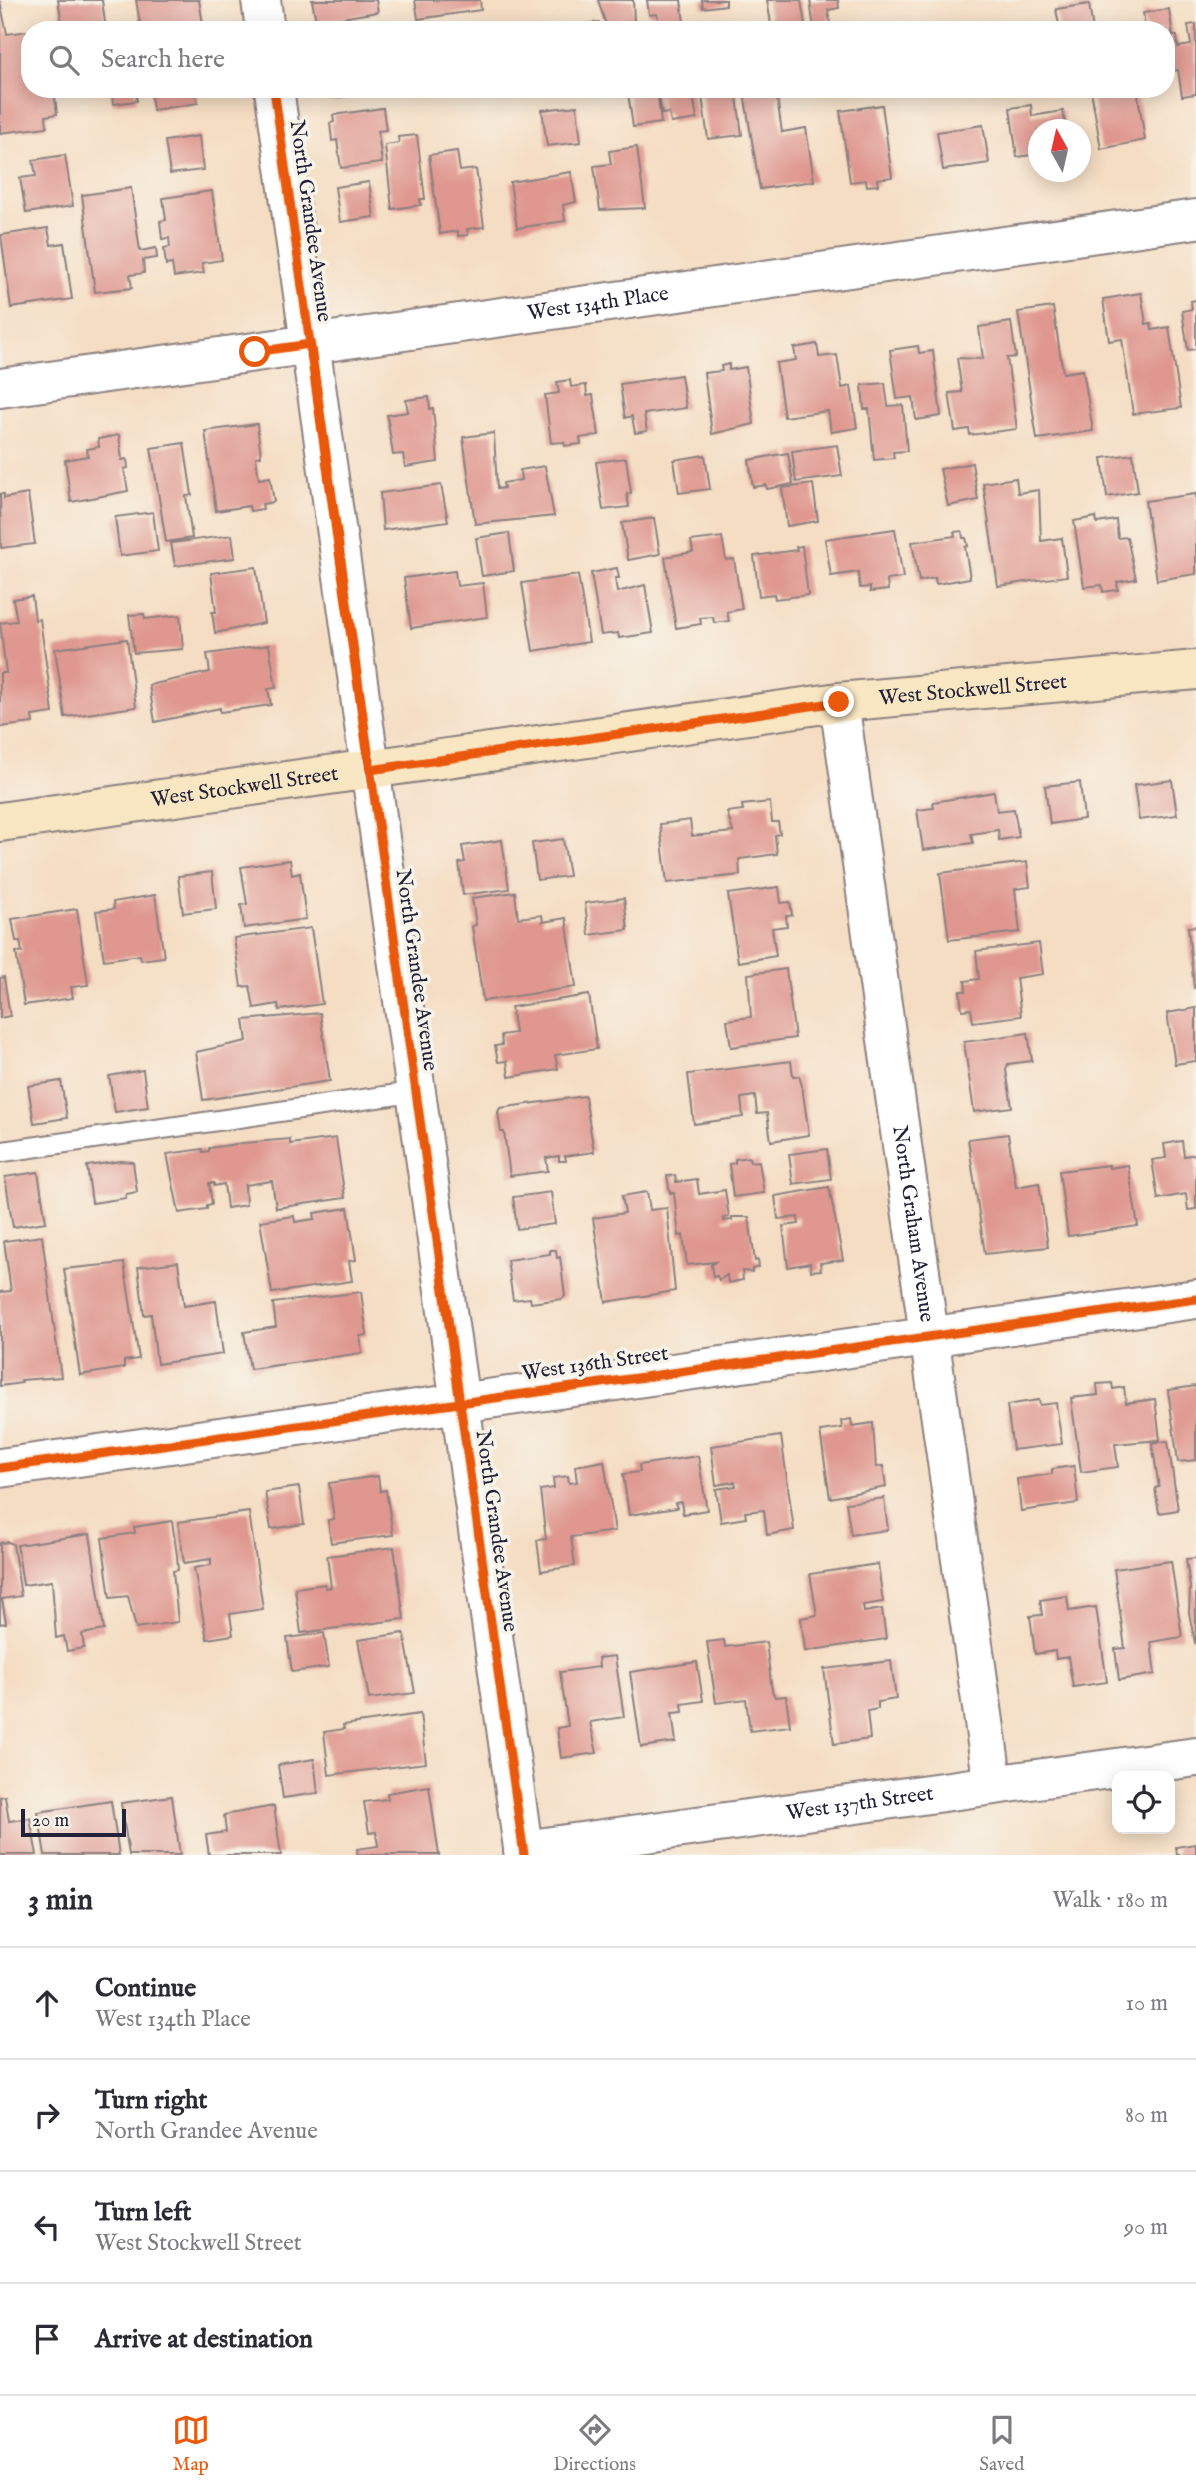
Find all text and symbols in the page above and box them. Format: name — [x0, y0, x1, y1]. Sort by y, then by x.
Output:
search box — [21, 21, 1175, 98]
icon: search — [45, 41, 83, 79]
text: Search here — [101, 43, 225, 76]
street label: North Grandee Avenue — [282, 118, 338, 324]
north arrow — [1028, 119, 1091, 182]
street label: West 134th Place — [526, 280, 671, 327]
route start — [239, 336, 270, 367]
street label: West Stockwell Street — [878, 668, 1068, 712]
route end — [823, 686, 854, 717]
street label: West Stockwell Street — [149, 760, 340, 814]
street label: North Grandee Avenue — [388, 867, 444, 1073]
street label: North Graham Avenue — [886, 1124, 941, 1324]
street label: West 136th Street — [520, 1340, 670, 1388]
street label: North Grandee Avenue — [468, 1428, 524, 1634]
map controls — [1112, 1771, 1175, 1834]
button: locate — [1112, 1771, 1175, 1834]
street label: West 137th Street — [784, 1780, 935, 1827]
scale bar — [21, 1806, 126, 1838]
text: 20 m — [32, 1809, 69, 1833]
text: 3 min — [28, 1882, 93, 1920]
text: Walk · 180 m — [1052, 1886, 1168, 1915]
text: Continue — [95, 1972, 196, 2005]
icon: ahead — [28, 1984, 66, 2022]
text: 10 m — [1125, 1989, 1168, 2018]
text: West 134th Place — [95, 2005, 251, 2034]
text: Turn right — [95, 2084, 208, 2117]
icon: right — [28, 2096, 66, 2134]
text: 80 m — [1125, 2101, 1168, 2130]
text: North Grandee Avenue — [95, 2117, 318, 2146]
text: Turn left — [95, 2196, 192, 2229]
icon: left — [28, 2208, 66, 2246]
text: 90 m — [1124, 2213, 1168, 2242]
text: West Stockwell Street — [95, 2229, 302, 2258]
icon: arrive — [28, 2320, 66, 2358]
text: Arrive at destination — [95, 2323, 313, 2356]
tab: Map — [172, 2411, 210, 2477]
tab: Directions — [553, 2411, 636, 2477]
tab: Saved — [979, 2411, 1024, 2477]

